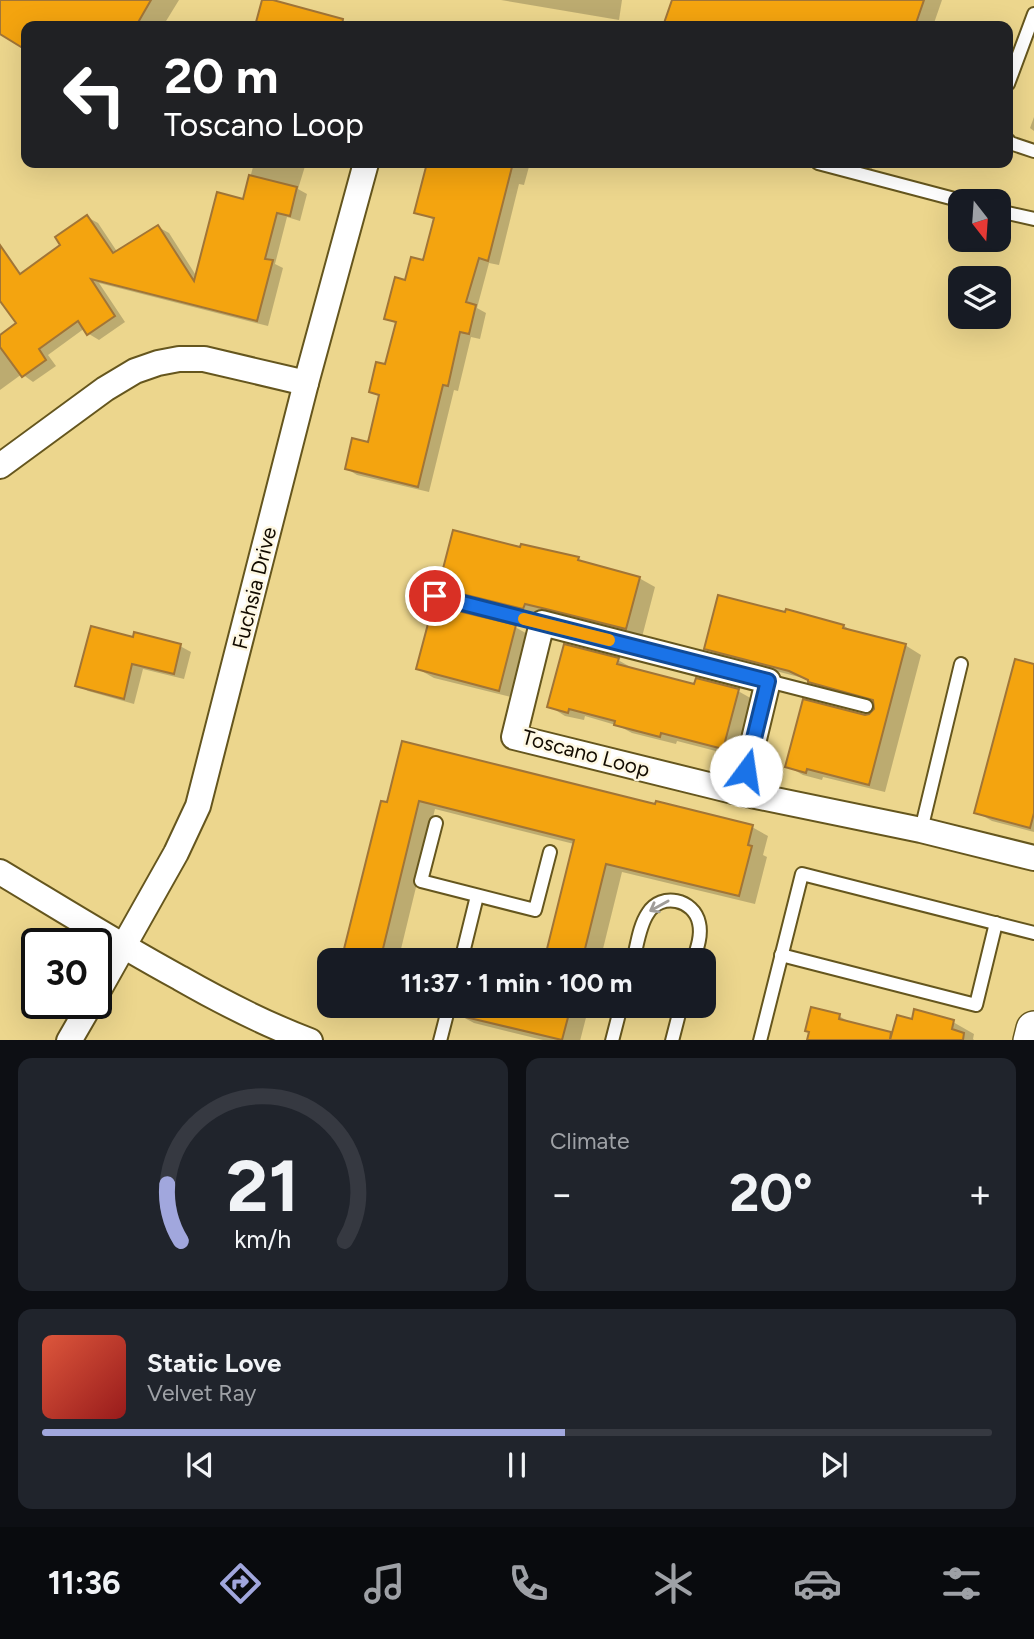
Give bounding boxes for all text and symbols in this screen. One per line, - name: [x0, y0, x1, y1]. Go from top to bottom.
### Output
- text: 20 m: [164, 46, 279, 105]
- icon: left: [49, 49, 140, 140]
- text: Toscano Loop: [164, 106, 364, 144]
- north arrow: [948, 189, 1012, 252]
- map controls: [948, 189, 1011, 329]
- button: layers: [948, 266, 1011, 329]
- street label: Fuchsia Drive: [227, 524, 281, 652]
- pin: [405, 566, 465, 626]
- icon: arrive: [416, 577, 454, 615]
- street label: Toscano Loop: [519, 724, 653, 782]
- position arrow: [709, 734, 783, 808]
- one-way arrow: [649, 899, 669, 913]
- speed limit sign: 30: [21, 928, 112, 1019]
- text: 11:37 · 1 min · 100 m: [401, 967, 632, 999]
- text: Climate: [550, 1127, 629, 1155]
- text: 21: [227, 1142, 299, 1229]
- text: 20°: [729, 1162, 813, 1224]
- text: −: [550, 1171, 574, 1217]
- text: +: [968, 1171, 992, 1217]
- text: km/h: [234, 1223, 292, 1253]
- text: Static Love: [147, 1347, 281, 1379]
- text: Velvet Ray: [147, 1379, 256, 1407]
- icon: previous: [181, 1446, 219, 1484]
- icon: pause: [498, 1446, 536, 1484]
- icon: next: [815, 1446, 853, 1484]
- icon: directions: [216, 1559, 265, 1608]
- icon: music: [360, 1559, 409, 1608]
- icon: phone: [504, 1559, 553, 1608]
- icon: climate: [649, 1559, 698, 1608]
- icon: car: [793, 1559, 842, 1608]
- icon: filters: [937, 1559, 986, 1608]
- text: 11:36: [48, 1564, 121, 1602]

